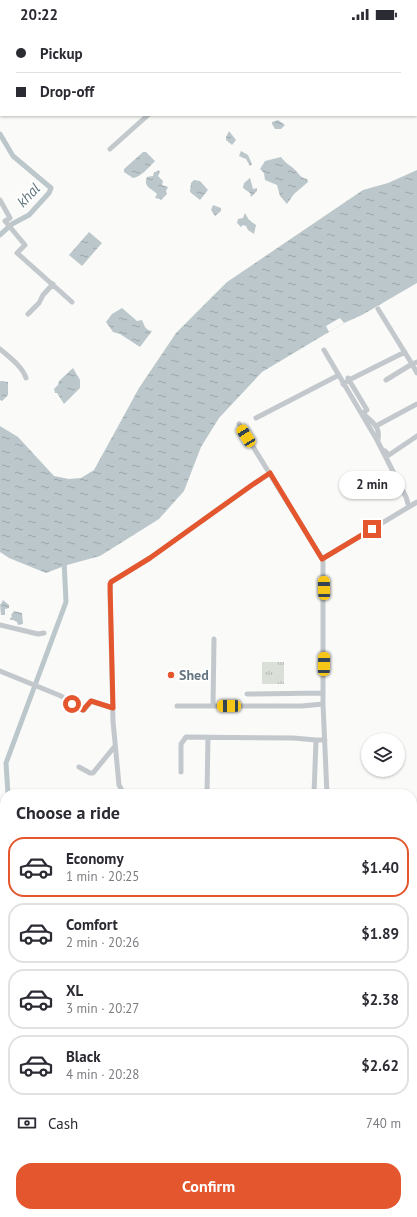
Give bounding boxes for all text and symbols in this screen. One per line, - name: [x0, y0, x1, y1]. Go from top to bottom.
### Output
- text: 20:22: [20, 5, 58, 24]
- text: Pickup: [40, 44, 83, 63]
- text: Drop-off: [40, 82, 94, 101]
- water label: khal: [12, 179, 44, 211]
- car: [235, 423, 257, 449]
- callout: 2 min: [339, 471, 405, 499]
- text: 2 min: [356, 476, 388, 493]
- route end: [363, 520, 381, 538]
- car: [318, 576, 330, 600]
- car: [318, 652, 330, 676]
- place label: Shed: [179, 666, 209, 684]
- marker: Shed: [166, 670, 176, 680]
- route start: [63, 695, 81, 713]
- car: [217, 700, 241, 712]
- map controls: [361, 733, 405, 777]
- button: layers: [361, 733, 405, 777]
- text: Choose a ride: [16, 801, 120, 824]
- icon: car: [18, 849, 54, 885]
- text: Economy: [66, 849, 124, 868]
- text: $1.40: [361, 858, 399, 877]
- text: 1 min · 20:25: [66, 868, 139, 885]
- icon: car: [18, 915, 54, 951]
- text: Comfort: [66, 915, 118, 934]
- text: $1.89: [361, 924, 399, 943]
- text: 2 min · 20:26: [66, 934, 139, 951]
- icon: car: [18, 981, 54, 1017]
- text: XL: [66, 981, 83, 1000]
- text: $2.38: [361, 990, 399, 1009]
- text: 3 min · 20:27: [66, 1000, 139, 1017]
- icon: car: [18, 1047, 54, 1083]
- text: Black: [66, 1047, 101, 1066]
- text: $2.62: [361, 1056, 399, 1075]
- text: 4 min · 20:28: [66, 1066, 139, 1083]
- icon: cash: [16, 1112, 38, 1134]
- text: Cash: [48, 1114, 78, 1133]
- text: 740 m: [366, 1115, 401, 1132]
- button: Confirm: [16, 1163, 401, 1209]

